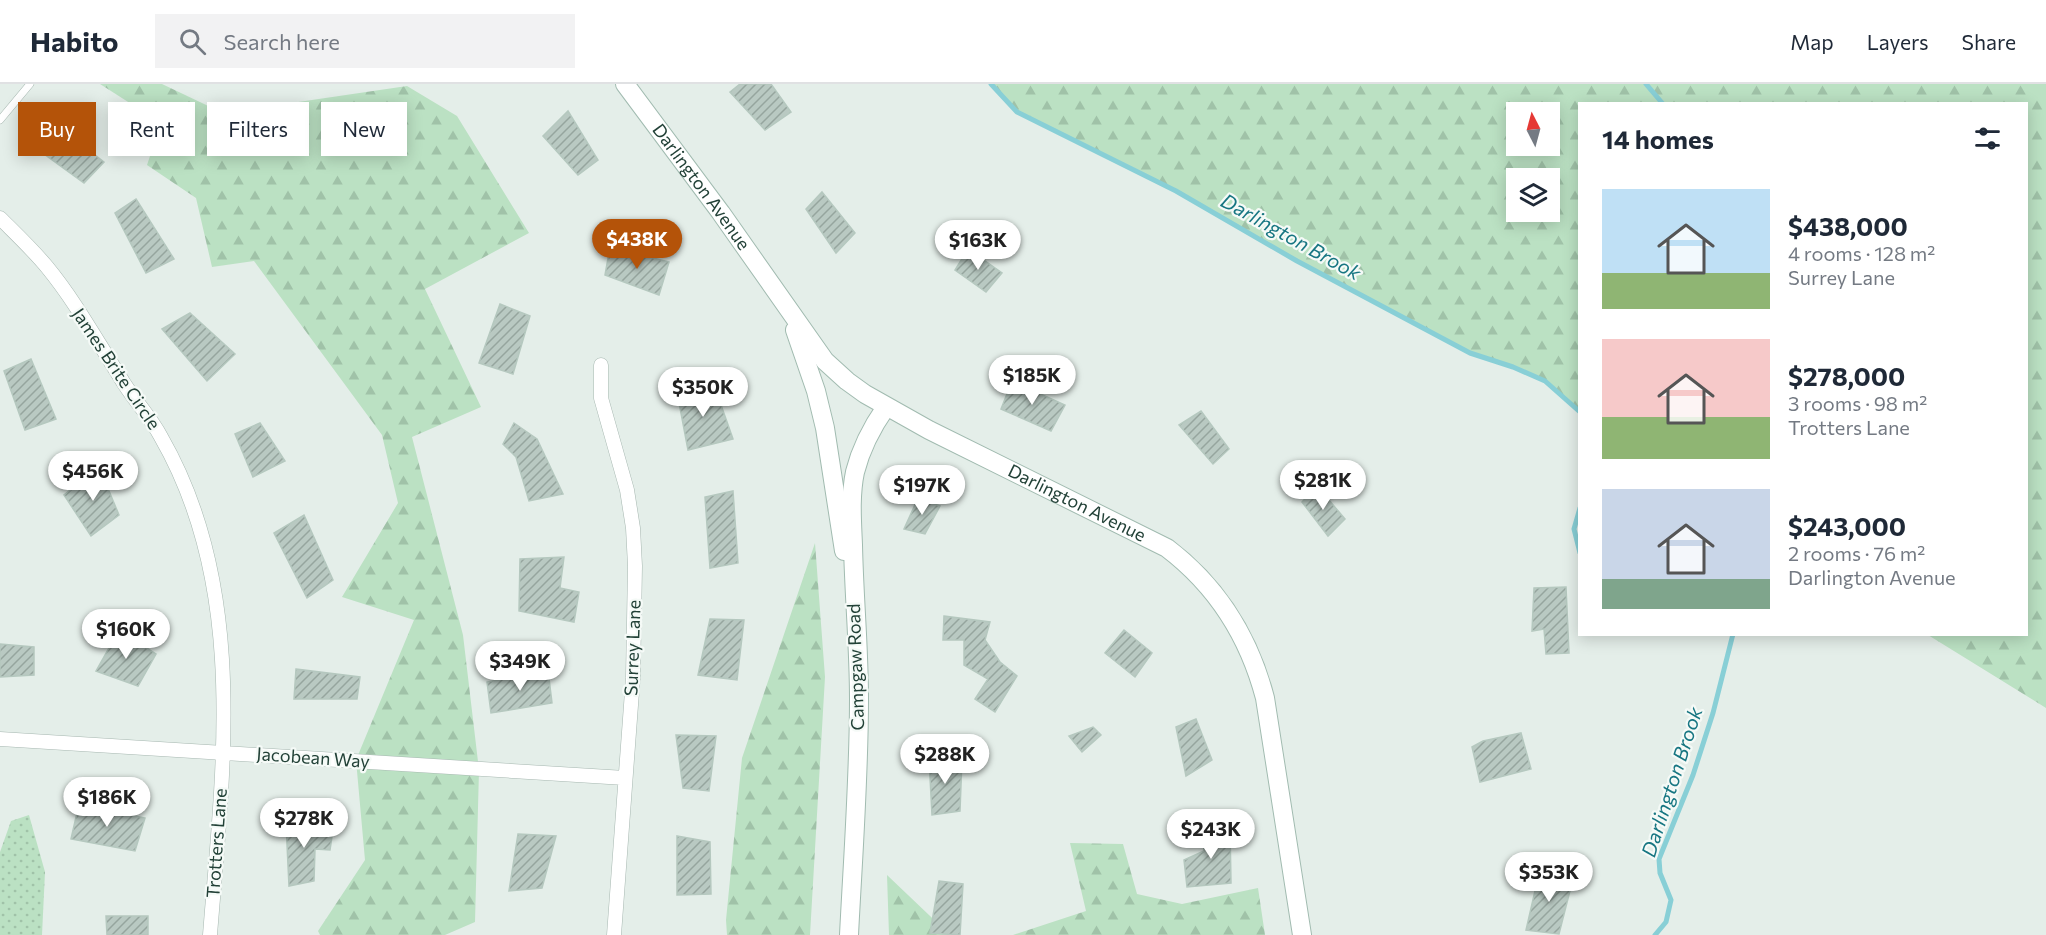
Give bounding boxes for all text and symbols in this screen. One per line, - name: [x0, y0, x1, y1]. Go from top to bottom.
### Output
- search box: [155, 14, 575, 68]
- text: Habito: [30, 24, 119, 58]
- icon: search: [176, 25, 209, 58]
- text: Search here: [224, 28, 340, 55]
- text: Map: [1790, 29, 1834, 54]
- text: Layers: [1867, 29, 1929, 54]
- text: Share: [1962, 29, 2016, 54]
- chip: Buy: [18, 102, 96, 156]
- chip: Rent: [108, 102, 195, 156]
- chip: Filters: [207, 102, 309, 156]
- chip: New: [321, 102, 407, 156]
- north arrow: [1506, 102, 1560, 156]
- map controls: [1506, 102, 1560, 222]
- street label: Darlington Avenue: [648, 119, 755, 254]
- icon: filters: [1971, 122, 2004, 155]
- text: 14 homes: [1602, 123, 1714, 154]
- button: layers: [1506, 168, 1560, 222]
- water label: Darlington Brook: [1217, 188, 1367, 285]
- text: $438,000: [1788, 210, 1908, 241]
- icon: home: [1650, 213, 1722, 285]
- pin: $438K: [595, 219, 679, 270]
- pin: $163K: [936, 220, 1020, 271]
- text: $438K: [606, 226, 668, 250]
- text: $163K: [949, 227, 1007, 251]
- text: 4 rooms · 128 m²: [1788, 241, 1935, 265]
- text: Surrey Lane: [1788, 265, 1895, 289]
- street label: James Brite Circle: [68, 303, 166, 433]
- pin: $185K: [990, 355, 1074, 406]
- text: $278,000: [1788, 360, 1905, 391]
- text: $185K: [1003, 362, 1061, 386]
- icon: home: [1650, 363, 1722, 435]
- pin: $350K: [661, 367, 745, 418]
- text: $350K: [672, 374, 734, 398]
- text: 3 rooms · 98 m²: [1788, 391, 1927, 415]
- text: Trotters Lane: [1788, 415, 1910, 439]
- pin: $456K: [51, 451, 135, 502]
- text: $456K: [62, 458, 124, 482]
- street label: Darlington Avenue: [1005, 459, 1150, 546]
- pin: $281K: [1281, 460, 1365, 511]
- pin: $197K: [880, 465, 964, 516]
- text: $281K: [1294, 467, 1352, 491]
- text: $197K: [893, 472, 951, 496]
- text: $243,000: [1788, 510, 1906, 541]
- icon: home: [1650, 513, 1722, 585]
- text: 2 rooms · 76 m²: [1788, 541, 1925, 565]
- text: Darlington Avenue: [1788, 565, 1956, 589]
- street label: Surrey Lane: [619, 599, 645, 696]
- street label: Campgaw Road: [842, 603, 868, 731]
- pin: $160K: [84, 609, 168, 660]
- text: $160K: [96, 616, 156, 640]
- pin: $349K: [478, 641, 562, 692]
- text: $349K: [489, 648, 551, 672]
- water label: Darlington Brook: [1635, 703, 1707, 860]
- pin: $288K: [903, 734, 987, 785]
- text: $288K: [914, 741, 976, 765]
- street label: Jacobean Way: [256, 742, 370, 772]
- pin: $186K: [65, 777, 149, 828]
- text: $186K: [77, 784, 137, 808]
- street label: Trotters Lane: [201, 787, 231, 898]
- pin: $278K: [262, 798, 346, 849]
- text: $278K: [274, 805, 334, 829]
- pin: $243K: [1169, 809, 1253, 860]
- text: $243K: [1181, 816, 1241, 840]
- pin: $353K: [1507, 852, 1591, 903]
- text: $353K: [1519, 859, 1579, 883]

